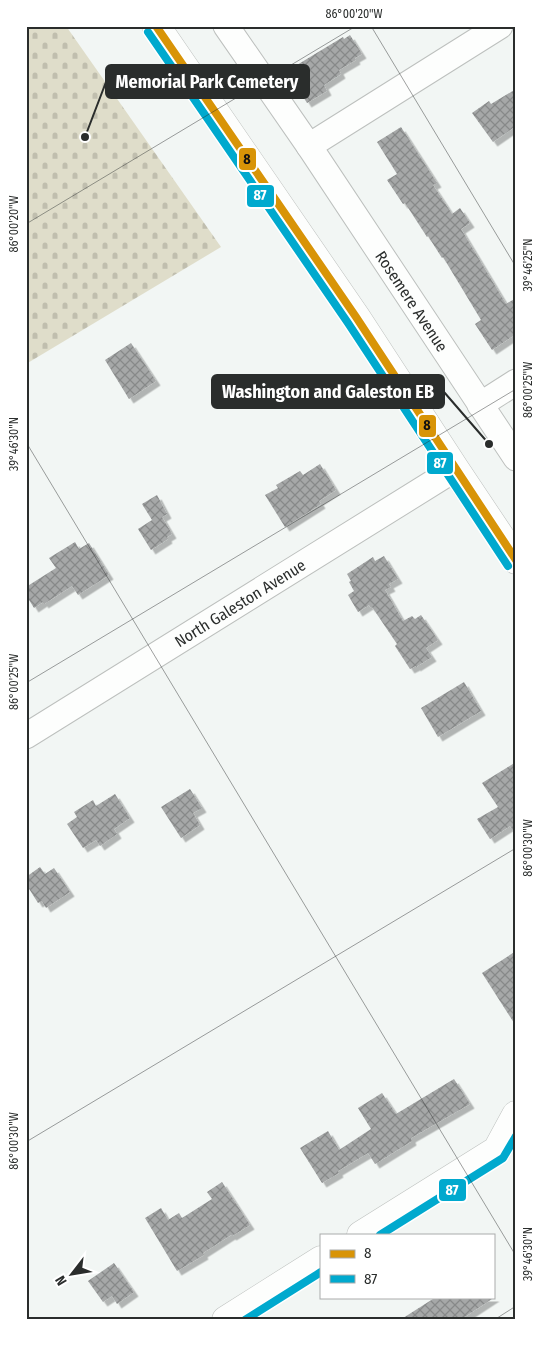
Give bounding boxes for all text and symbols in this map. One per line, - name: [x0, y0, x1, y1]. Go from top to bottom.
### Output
- text: 86°00'20"W: [325, 7, 383, 21]
- callout: Memorial Park Cemetery: [106, 65, 309, 98]
- text: Memorial Park Cemetery: [116, 71, 299, 93]
- line badge: 8: [238, 147, 257, 171]
- text: 8: [243, 151, 251, 168]
- line badge: 87: [246, 184, 275, 208]
- text: 87: [253, 187, 267, 204]
- text: 86°00'20"W: [7, 195, 21, 253]
- text: 39°46'25"N: [521, 239, 535, 291]
- street label: Rosemere Avenue: [372, 247, 452, 355]
- text: 86°00'25"W: [521, 362, 535, 418]
- callout: Washington and Galeston EB: [212, 375, 444, 408]
- text: Washington and Galeston EB: [222, 381, 434, 403]
- line badge: 8: [418, 414, 437, 438]
- text: 39°46'30"N: [7, 417, 21, 471]
- text: 8: [423, 417, 431, 434]
- line badge: 87: [426, 451, 454, 475]
- text: 87: [433, 455, 447, 472]
- street label: North Galeston Avenue: [171, 555, 309, 651]
- text: 86°00'25"W: [7, 654, 21, 710]
- text: 86°00'30"W: [521, 819, 535, 877]
- text: 86°00'30"W: [7, 1112, 21, 1170]
- line badge: 87: [438, 1178, 467, 1202]
- text: 87: [445, 1182, 459, 1199]
- text: 39°46'30"N: [521, 1227, 535, 1281]
- legend: [320, 1234, 494, 1298]
- text: 8: [364, 1244, 372, 1262]
- north arrow: [48, 1248, 98, 1298]
- text: 87: [364, 1270, 377, 1288]
- text: N: [52, 1272, 71, 1288]

